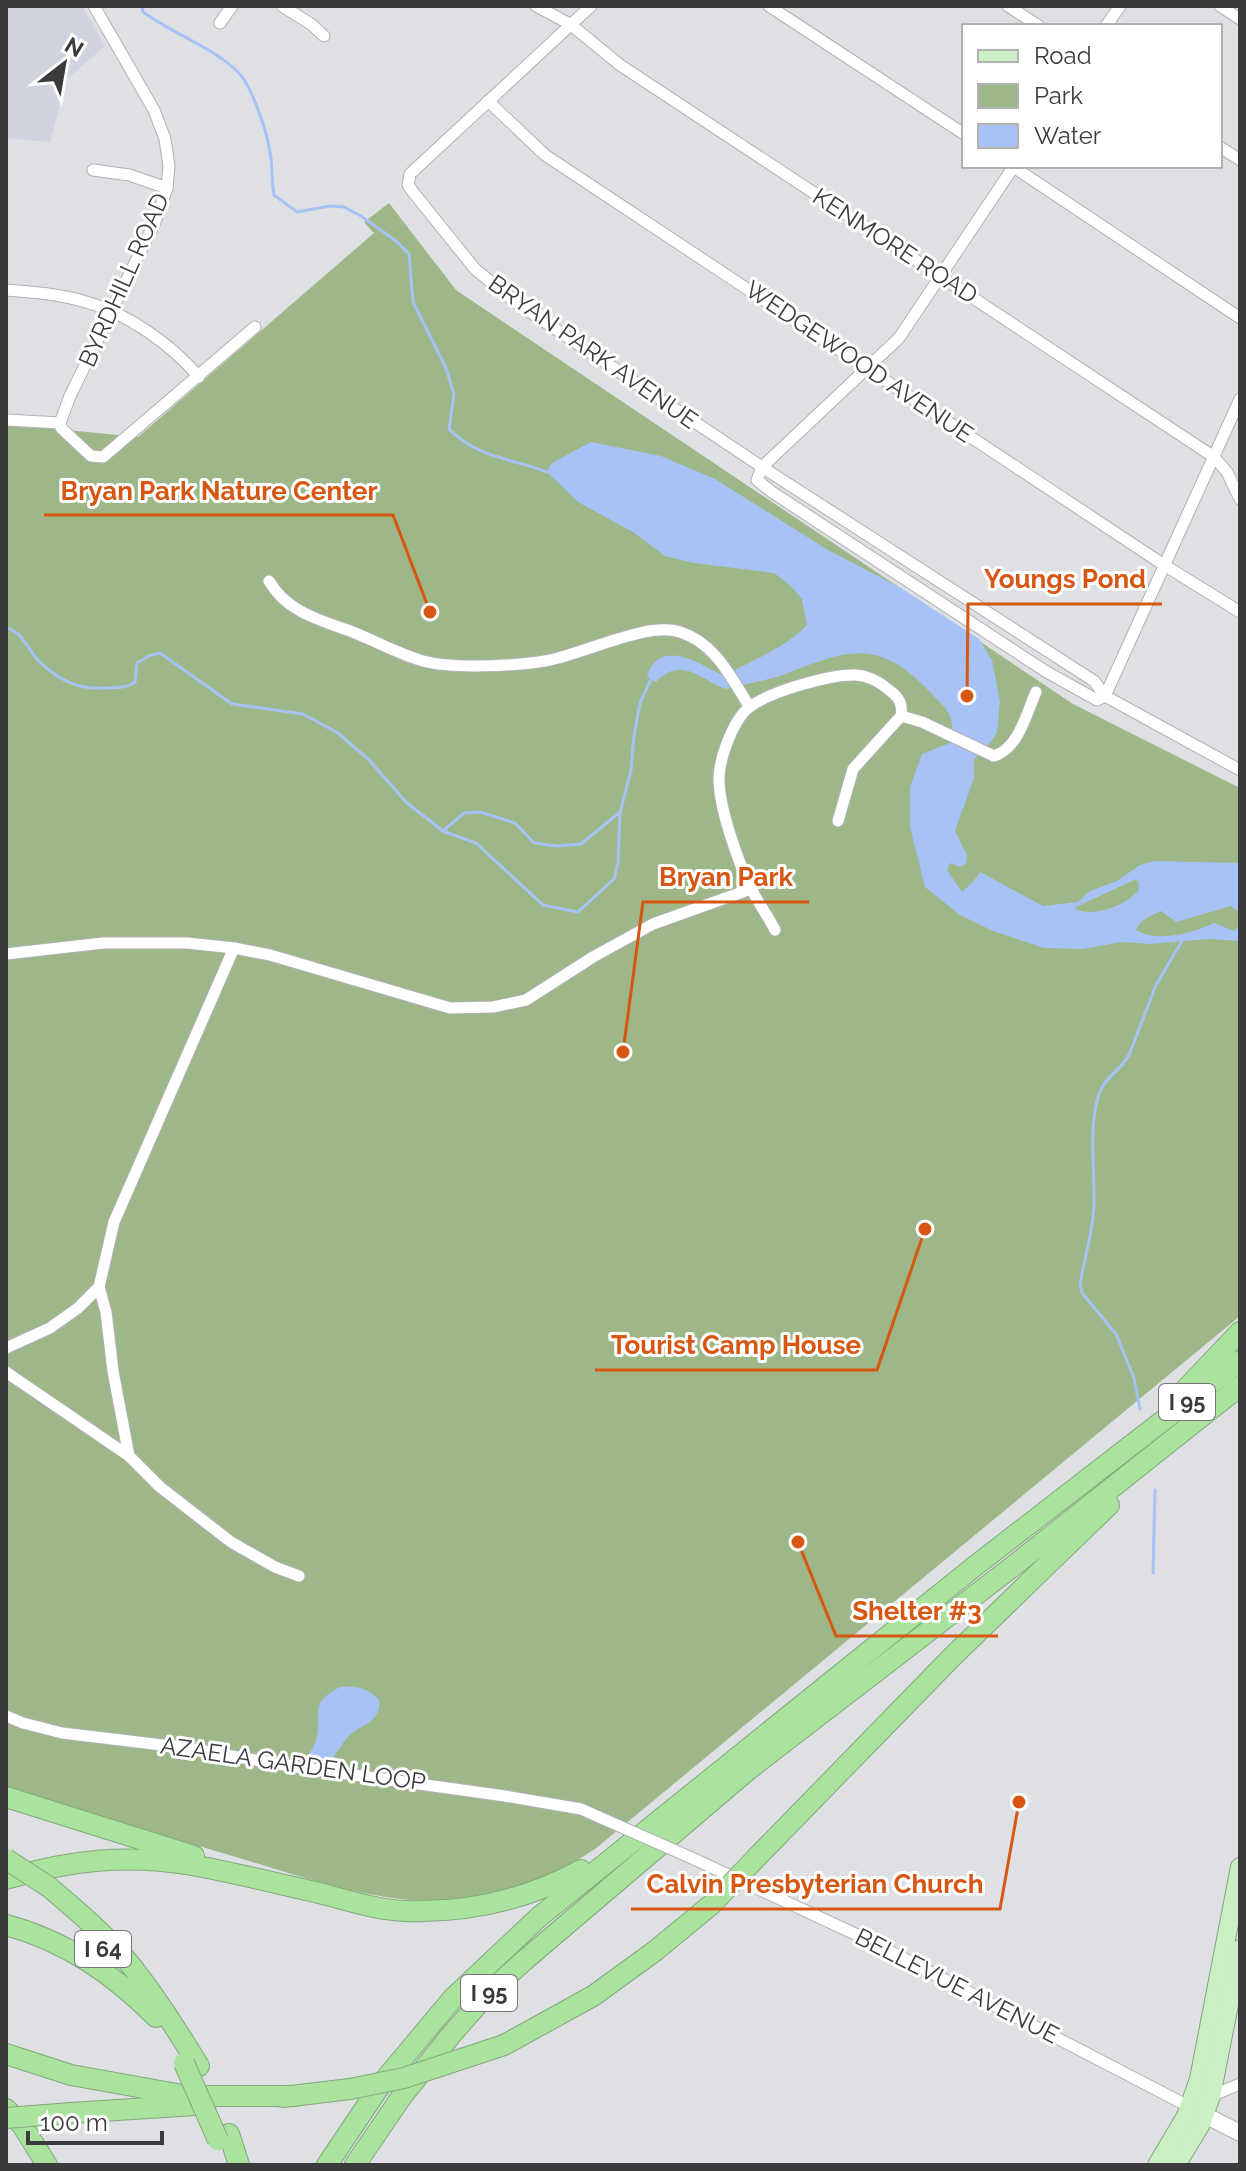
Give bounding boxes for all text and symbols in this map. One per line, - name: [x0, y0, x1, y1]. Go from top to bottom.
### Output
- north arrow: [24, 24, 104, 104]
- legend: [962, 24, 1222, 168]
- text: N: [60, 31, 88, 62]
- text: Road: [1034, 41, 1092, 70]
- text: Park: [1034, 81, 1083, 110]
- text: Water: [1034, 121, 1102, 150]
- street label: KENMORE ROAD: [807, 182, 983, 310]
- street label: BYRDHILL ROAD: [72, 188, 175, 371]
- street label: BRYAN PARK AVENUE: [483, 268, 703, 435]
- street label: WEDGEWOOD AVENUE: [740, 274, 979, 449]
- callout: Bryan Park Nature Center: [44, 465, 393, 515]
- text: Bryan Park Nature Center: [61, 476, 377, 506]
- callout: Youngs Pond: [968, 554, 1162, 604]
- text: Youngs Pond: [984, 564, 1146, 594]
- callout: Bryan Park: [643, 852, 809, 902]
- text: Bryan Park: [659, 862, 794, 892]
- callout: Tourist Camp House: [595, 1320, 877, 1370]
- text: Tourist Camp House: [611, 1330, 861, 1360]
- road number: I 95: [1159, 1384, 1215, 1420]
- callout: Shelter #3: [836, 1586, 998, 1636]
- text: Shelter #3: [852, 1596, 982, 1626]
- street label: AZAELA GARDEN LOOP: [159, 1731, 428, 1796]
- callout: Calvin Presbyterian Church: [631, 1859, 1000, 1909]
- text: Calvin Presbyterian Church: [647, 1869, 983, 1899]
- street label: BELLEVUE AVENUE: [851, 1922, 1064, 2049]
- road number: I 64: [75, 1931, 131, 1967]
- road number: I 95: [461, 1975, 517, 2011]
- scale bar: [28, 2095, 162, 2145]
- text: 100 m: [40, 2108, 108, 2137]

